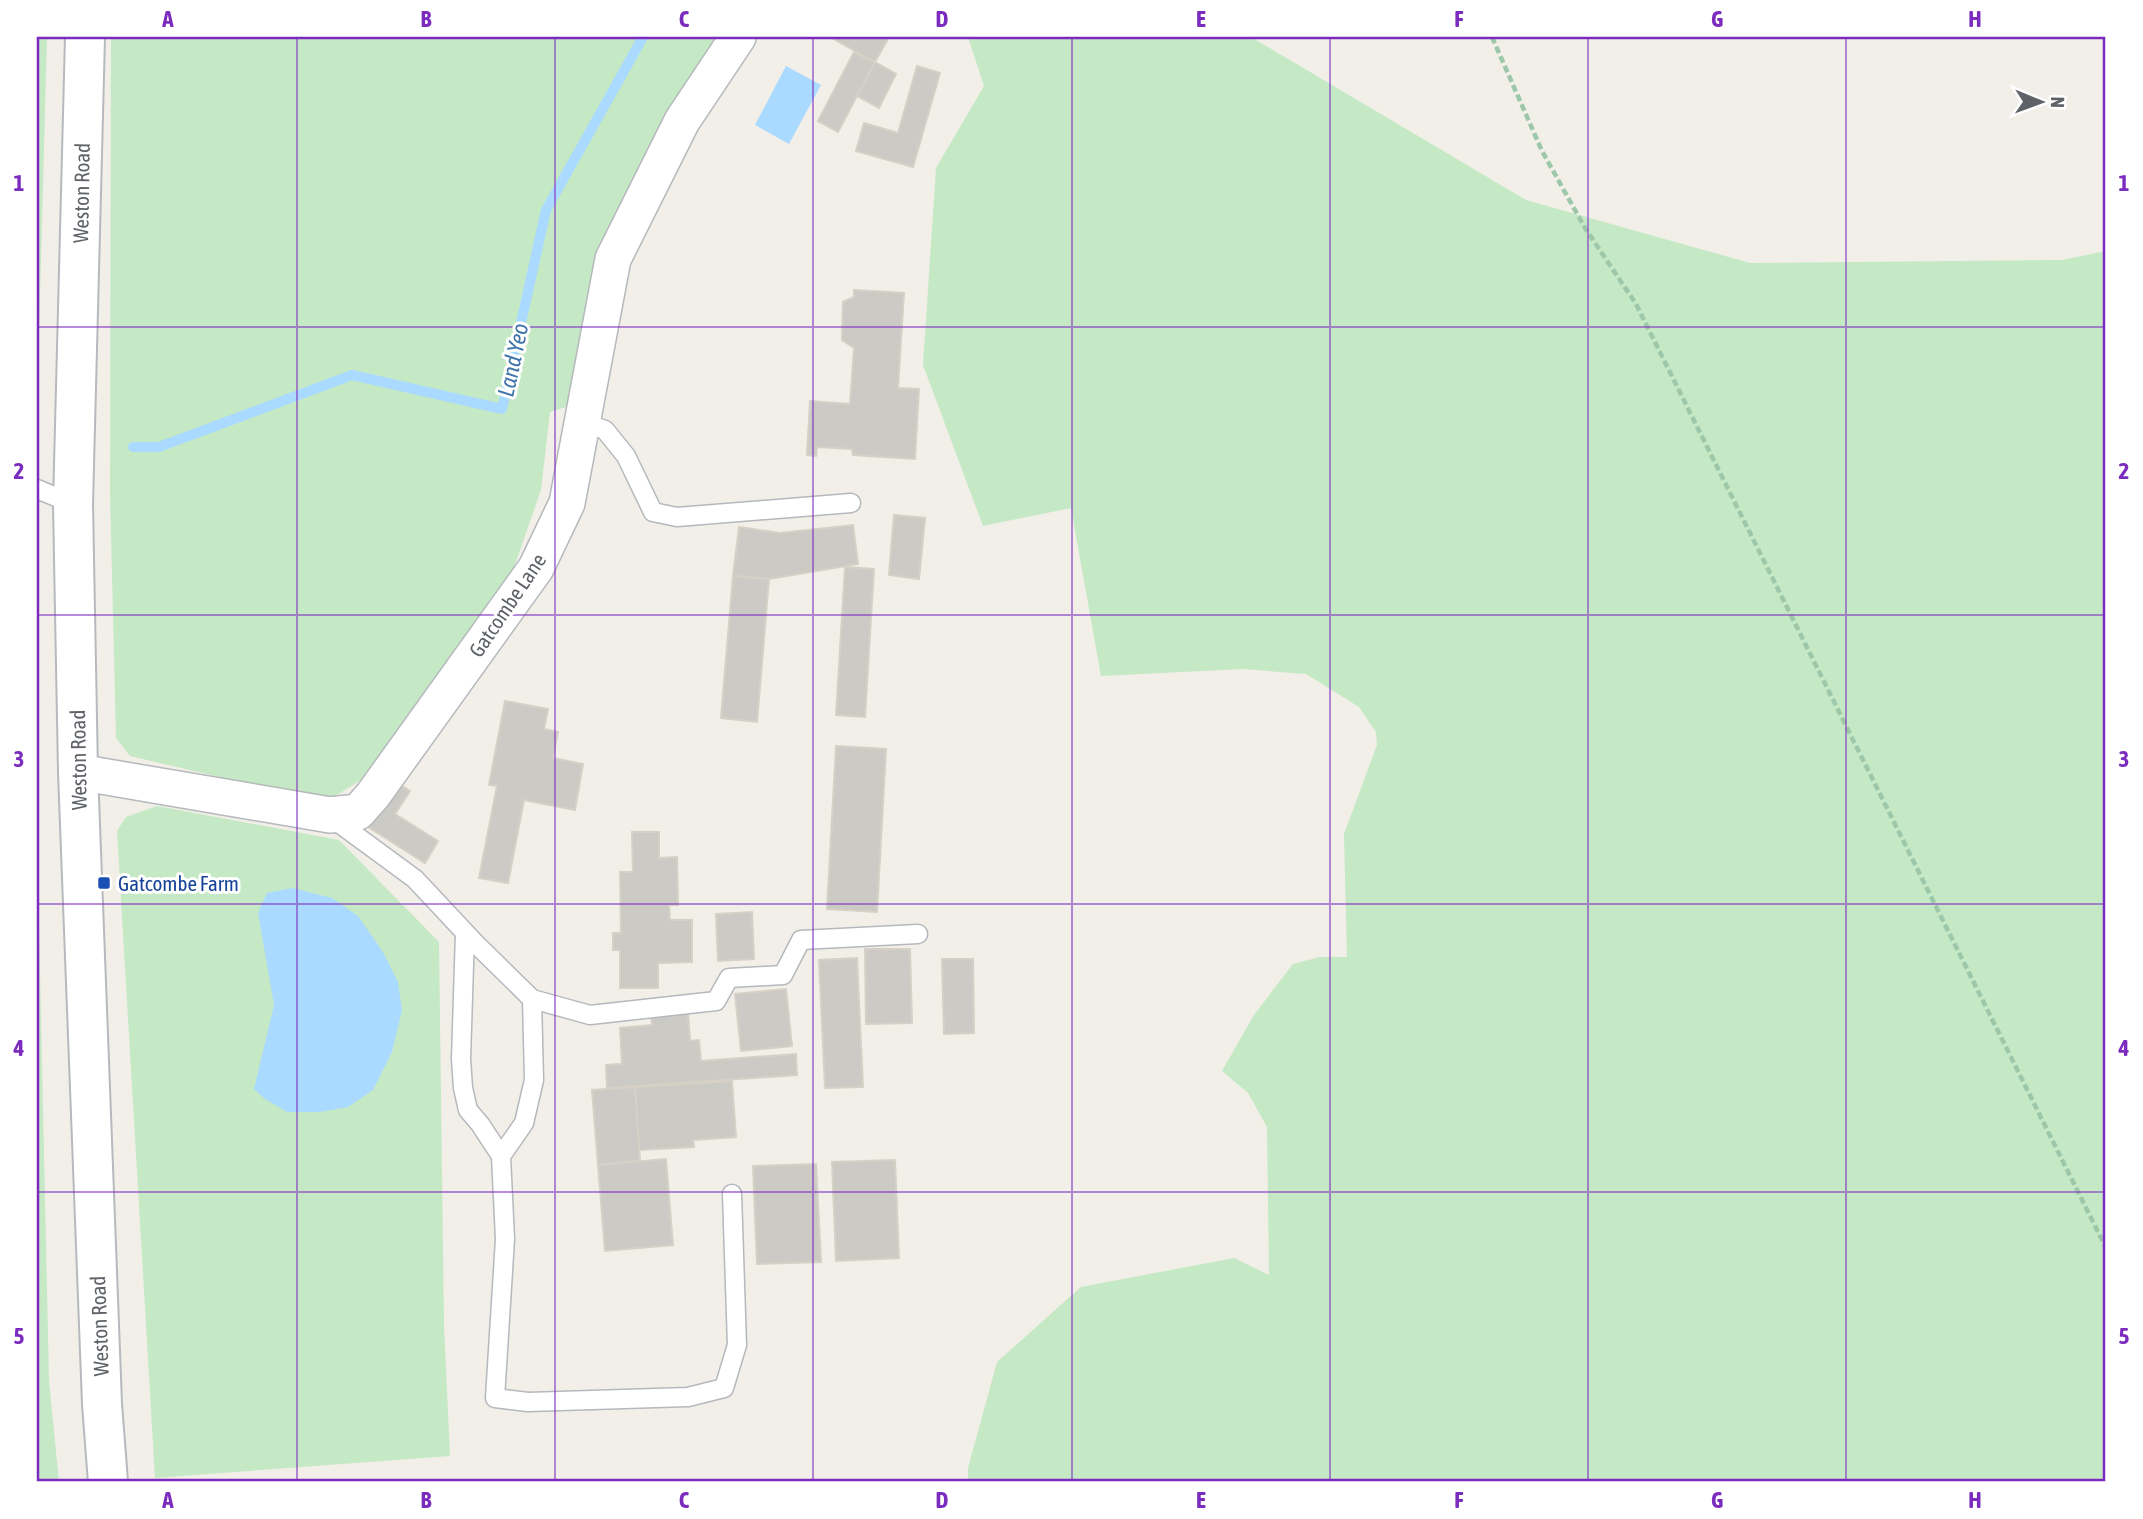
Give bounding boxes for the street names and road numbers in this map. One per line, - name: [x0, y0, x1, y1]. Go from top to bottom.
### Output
- street label: Weston Road: [68, 143, 94, 243]
- street label: Gatcombe Lane: [464, 549, 550, 661]
- street label: Weston Road: [65, 710, 91, 810]
- street label: Weston Road: [85, 1275, 113, 1377]

